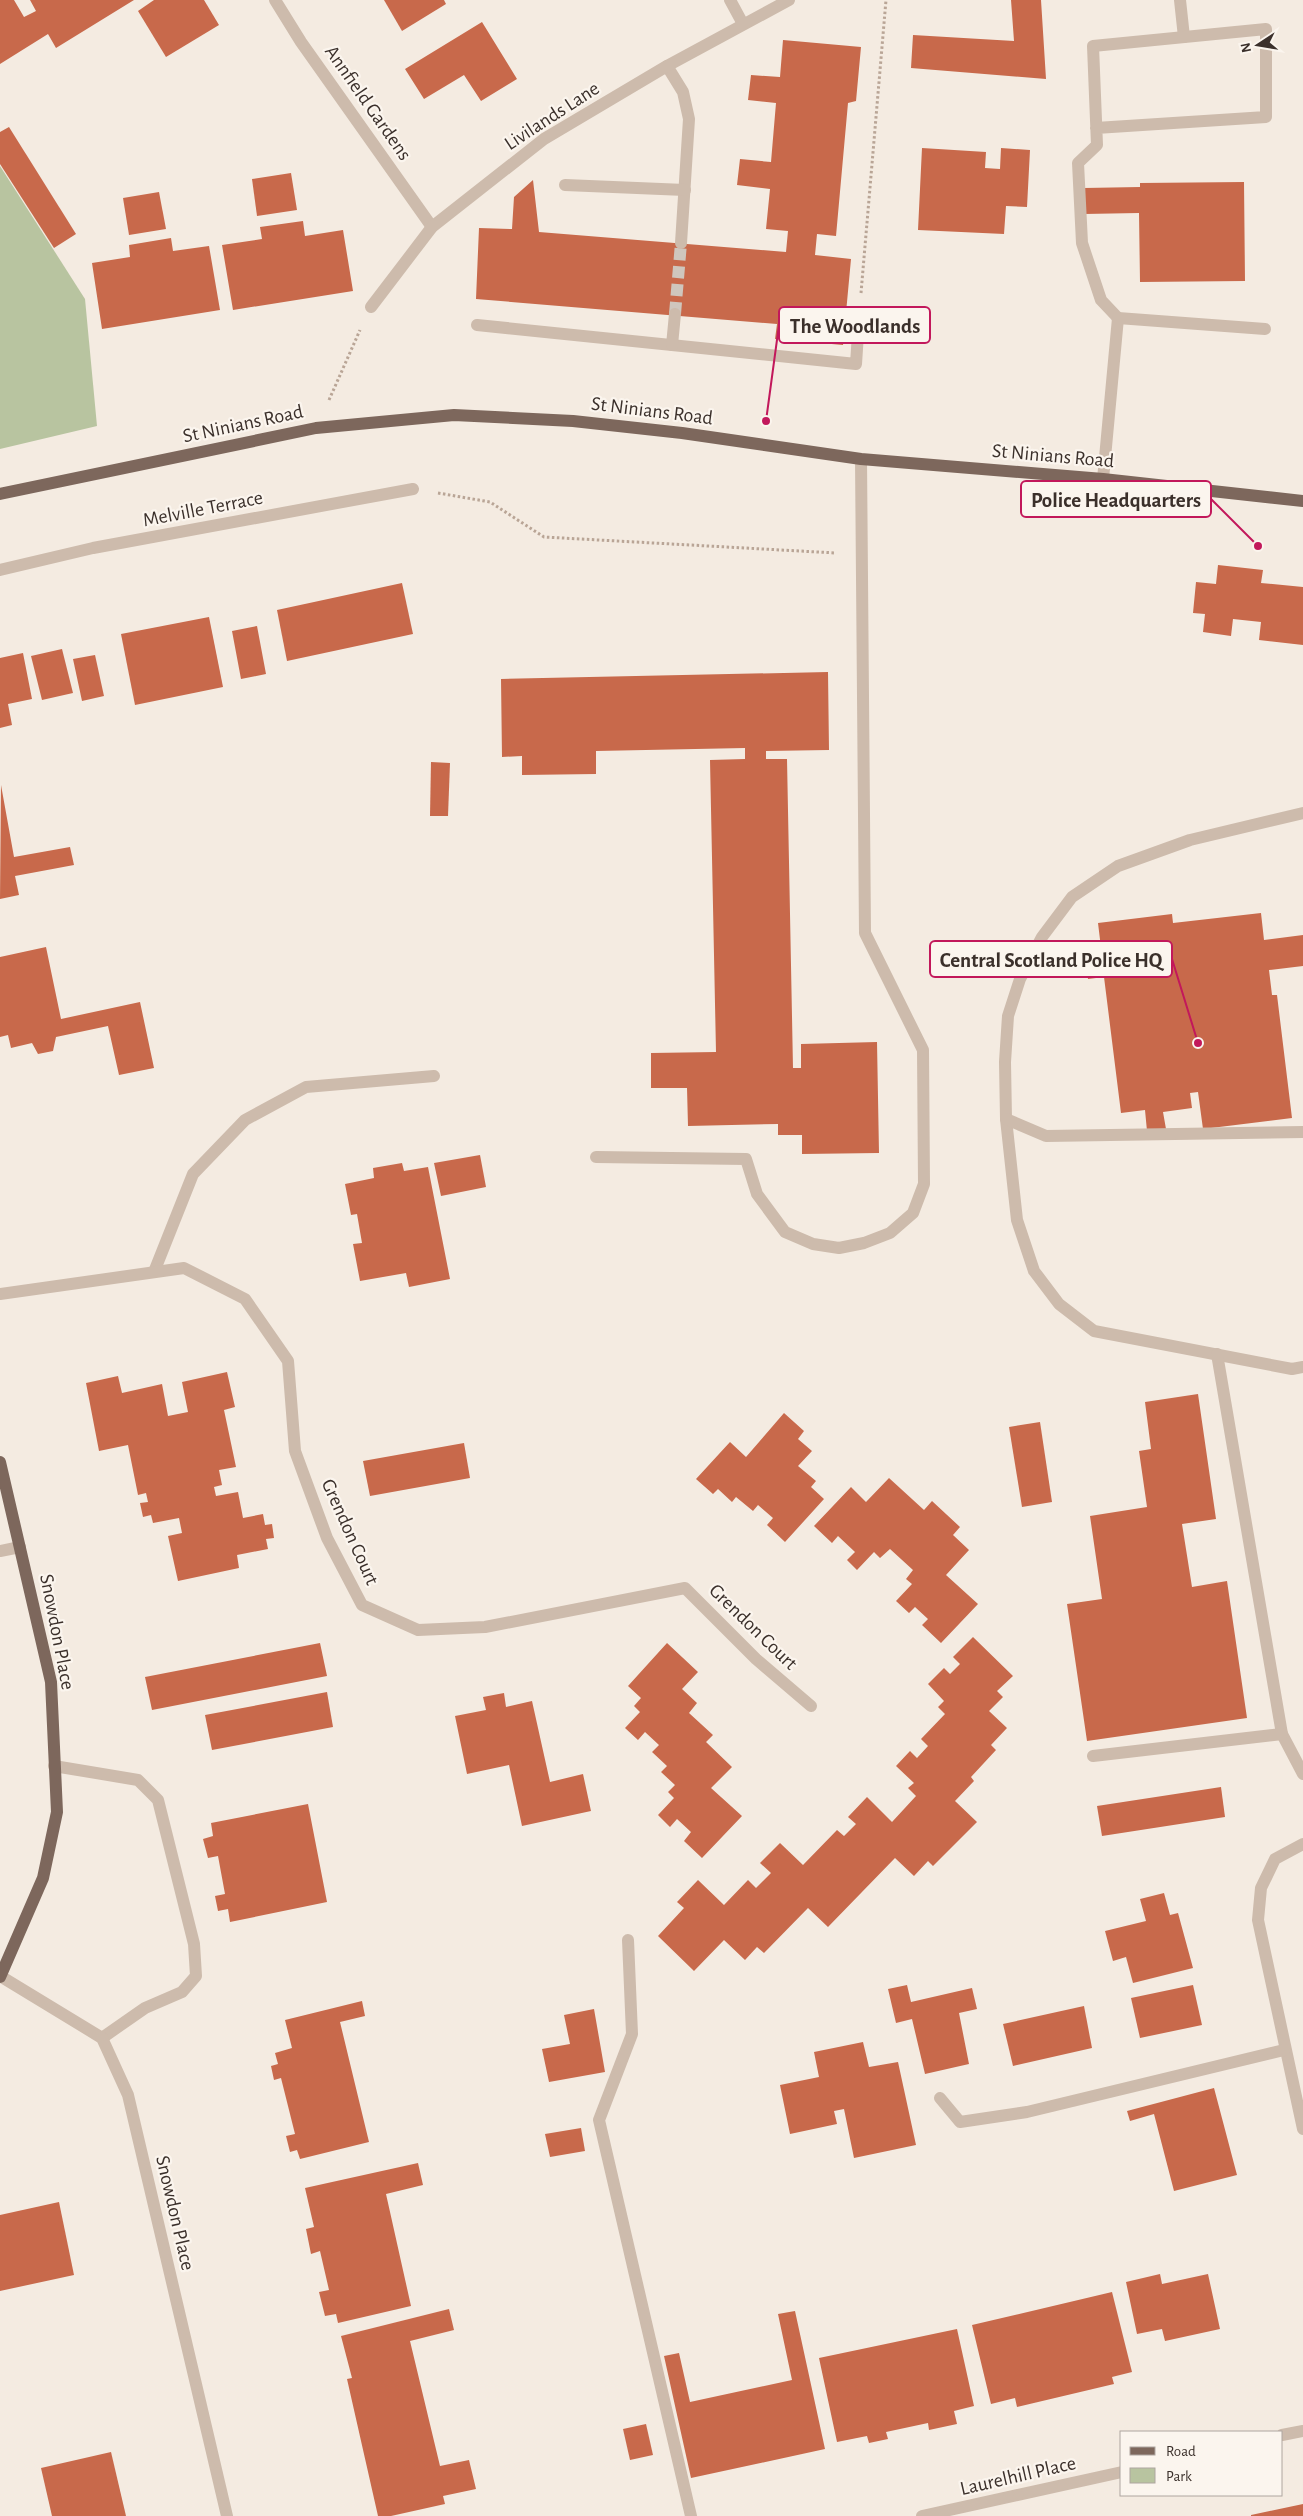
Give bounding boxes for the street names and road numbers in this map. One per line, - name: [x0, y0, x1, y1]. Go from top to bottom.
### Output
- street label: Annfield Gardens: [321, 42, 415, 164]
- street label: Livilands Lane: [501, 78, 603, 154]
- street label: St Ninians Road: [590, 394, 714, 428]
- street label: St Ninians Road: [181, 401, 305, 447]
- street label: St Ninians Road: [991, 441, 1115, 471]
- street label: Melville Terrace: [141, 488, 265, 530]
- street label: Grendon Court: [318, 1476, 383, 1589]
- street label: Snowdon Place: [36, 1572, 78, 1692]
- street label: Grendon Court: [705, 1580, 801, 1674]
- street label: Snowdon Place: [152, 2154, 198, 2272]
- street label: Laurelhill Place: [958, 2453, 1078, 2499]

